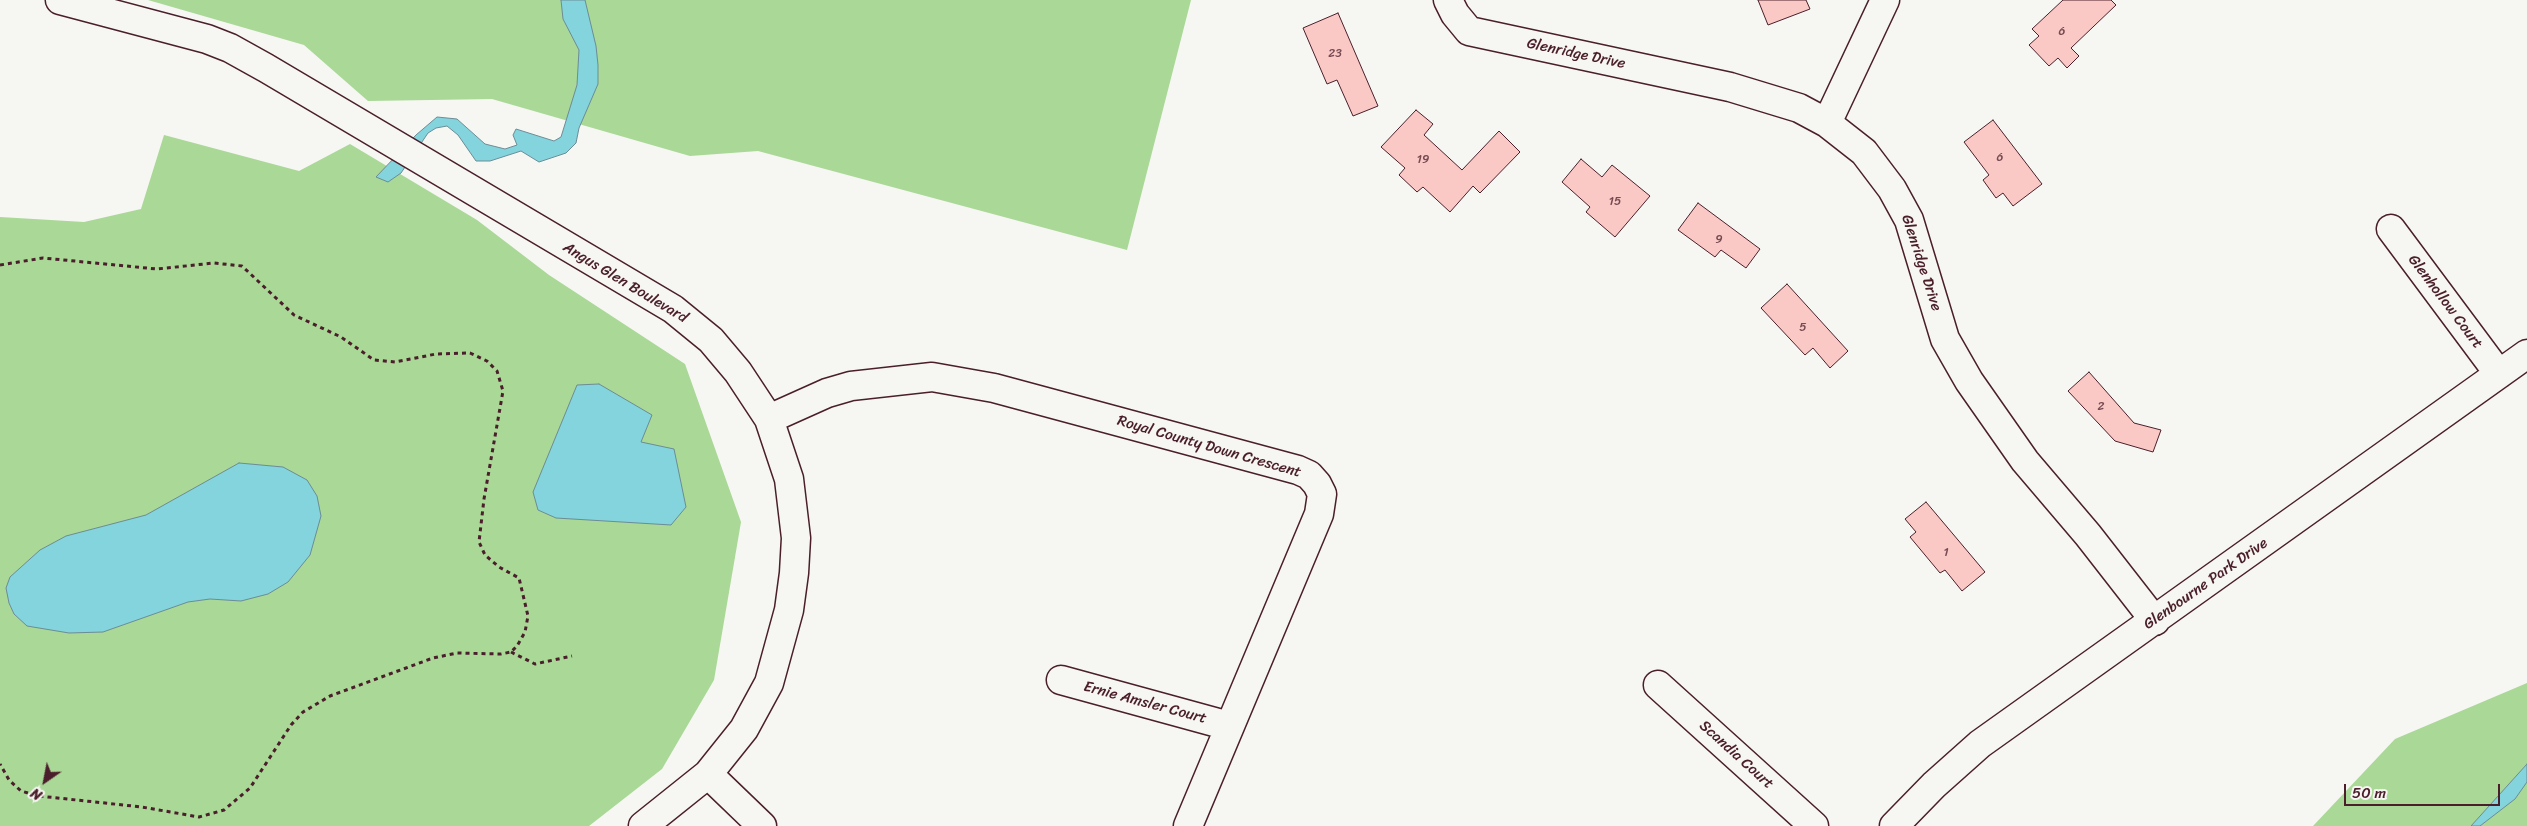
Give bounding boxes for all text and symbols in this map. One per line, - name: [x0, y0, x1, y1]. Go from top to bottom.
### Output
- house number: 6: [2059, 25, 2065, 39]
- street label: Glenridge Drive: [1525, 35, 1627, 73]
- house number: 23: [1328, 47, 1342, 61]
- house number: 6: [1997, 151, 2003, 165]
- house number: 19: [1417, 153, 1429, 167]
- house number: 15: [1609, 195, 1621, 209]
- street label: Glenridge Drive: [1897, 213, 1945, 313]
- house number: 9: [1715, 233, 1723, 247]
- street label: Angus Glen Boulevard: [559, 239, 691, 327]
- street label: Glenhollow Court: [2404, 252, 2486, 352]
- house number: 5: [1799, 321, 1807, 335]
- house number: 2: [2098, 400, 2104, 414]
- street label: Royal County Down Crescent: [1115, 412, 1303, 482]
- street label: Glenbourne Park Drive: [2140, 534, 2272, 634]
- house number: 1: [1943, 546, 1949, 560]
- street label: Ernie Amsler Court: [1082, 678, 1208, 728]
- street label: Scandia Court: [1695, 717, 1777, 793]
- north arrow: [20, 756, 70, 806]
- scale bar: [2347, 774, 2503, 806]
- text: 50 m: [2352, 780, 2386, 806]
- text: N: [26, 781, 47, 807]

